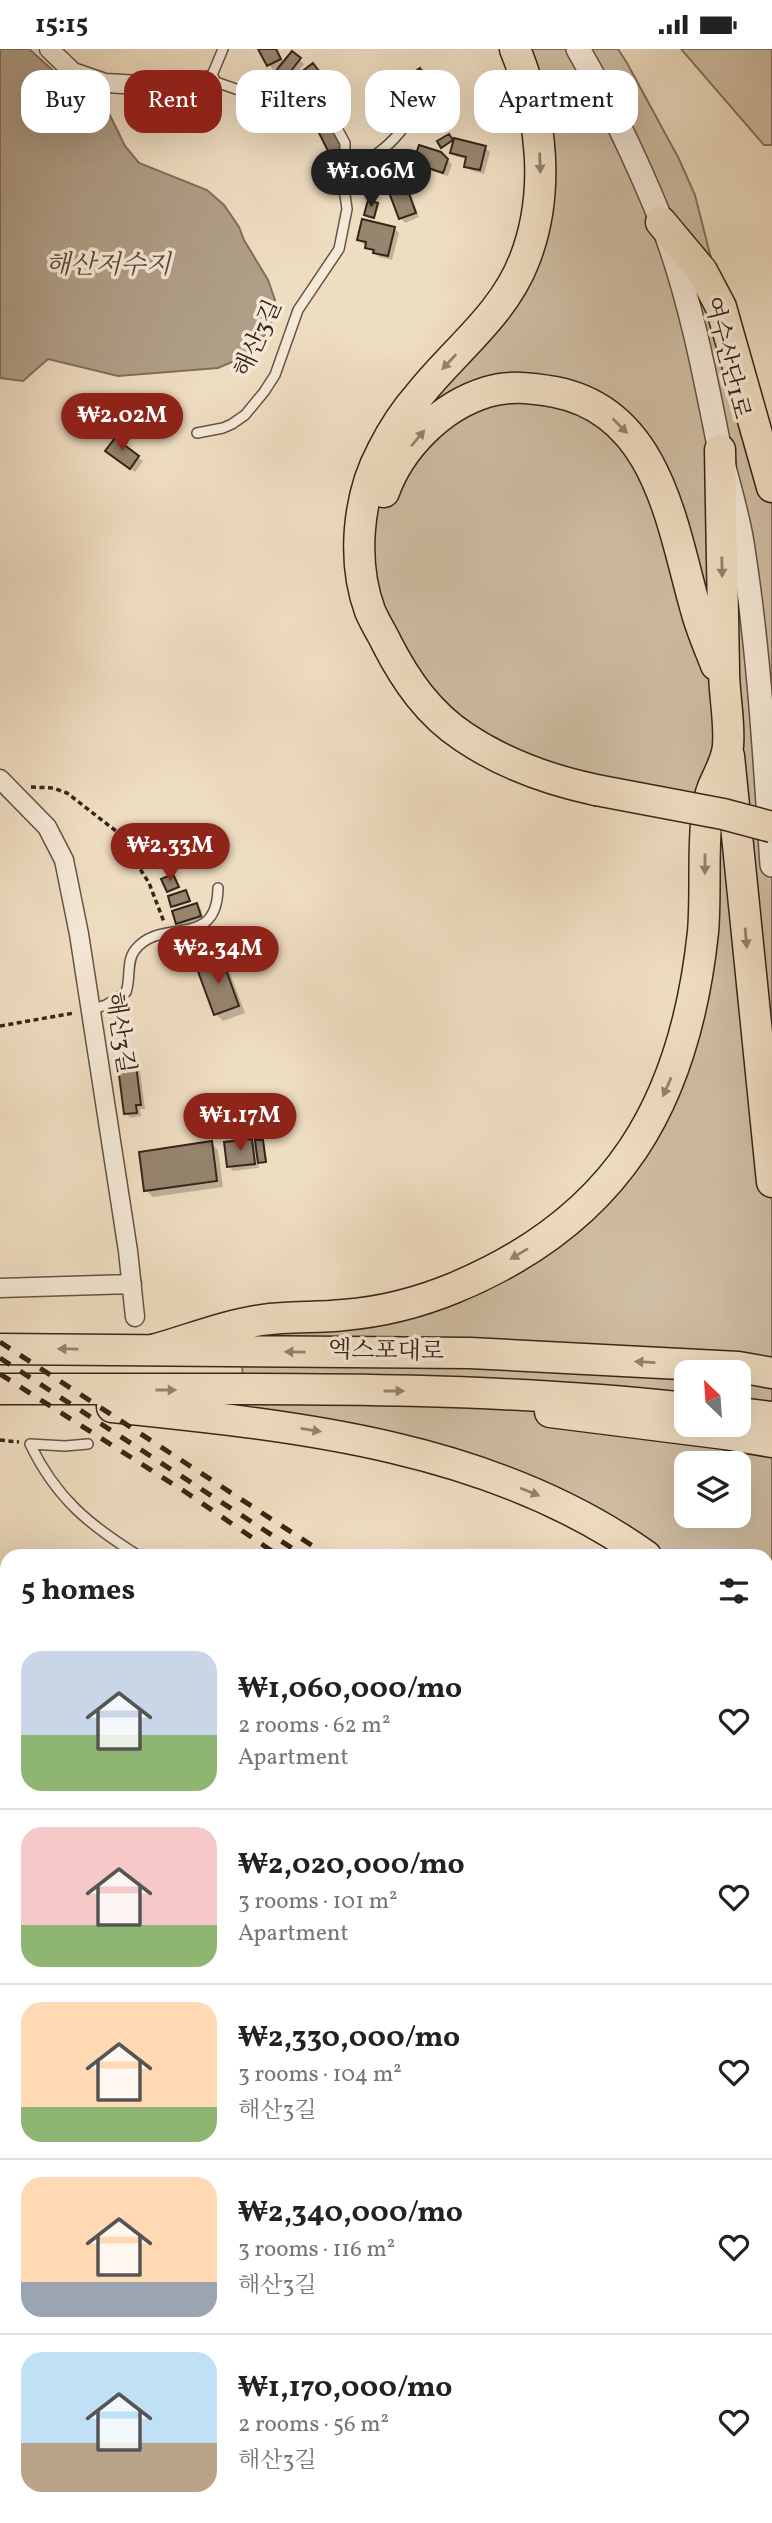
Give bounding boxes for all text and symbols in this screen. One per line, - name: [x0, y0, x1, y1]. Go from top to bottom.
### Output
- text: 15:15: [35, 7, 88, 43]
- chip: Buy: [21, 70, 110, 133]
- chip: Rent: [124, 70, 222, 133]
- chip: Filters: [236, 70, 351, 133]
- chip: New: [365, 70, 460, 133]
- chip: Apartment: [474, 70, 638, 133]
- pin: ₩1.06M: [314, 149, 428, 209]
- one-way arrow: [534, 152, 545, 174]
- text: ₩1.06M: [327, 156, 415, 188]
- water label: 해산저수지: [45, 248, 173, 284]
- street label: 여수산단1로: [694, 293, 758, 423]
- street label: 해산3길: [227, 295, 291, 383]
- one-way arrow: [441, 353, 457, 370]
- pin: ₩2.02M: [65, 393, 179, 453]
- text: ₩2.02M: [77, 400, 167, 432]
- one-way arrow: [611, 418, 628, 435]
- one-way arrow: [410, 429, 426, 447]
- one-way arrow: [716, 556, 728, 578]
- pin: ₩2.33M: [113, 823, 227, 883]
- text: ₩2.33M: [127, 830, 213, 862]
- one-way arrow: [699, 853, 711, 875]
- pin: ₩2.34M: [161, 927, 275, 986]
- one-way arrow: [741, 927, 752, 949]
- text: ₩2.34M: [174, 933, 262, 965]
- street label: 해산3길: [96, 990, 142, 1076]
- one-way arrow: [661, 1077, 673, 1097]
- pin: ₩1.17M: [183, 1093, 297, 1153]
- text: ₩1.17M: [199, 1100, 281, 1132]
- one-way arrow: [510, 1248, 529, 1260]
- street label: 엑스포대로: [328, 1334, 444, 1370]
- one-way arrow: [56, 1343, 78, 1355]
- one-way arrow: [284, 1346, 306, 1357]
- one-way arrow: [634, 1357, 656, 1368]
- north arrow: [674, 1360, 751, 1437]
- map controls: [674, 1360, 751, 1528]
- one-way arrow: [155, 1384, 177, 1396]
- one-way arrow: [383, 1385, 405, 1397]
- one-way arrow: [300, 1425, 322, 1436]
- button: layers: [674, 1451, 751, 1528]
- one-way arrow: [519, 1487, 540, 1498]
- text: 5 homes: [21, 1570, 135, 1612]
- icon: filters: [715, 1572, 753, 1610]
- text: ₩1,060,000/mo: [238, 1668, 462, 1710]
- icon: home: [77, 1679, 161, 1763]
- icon: heart: [715, 1702, 753, 1740]
- text: 2 rooms · 62 m²: [238, 1710, 390, 1742]
- text: Apartment: [238, 1742, 349, 1774]
- text: ₩2,020,000/mo: [238, 1844, 465, 1886]
- icon: home: [77, 1855, 161, 1939]
- icon: heart: [715, 1878, 753, 1916]
- text: 3 rooms · 101 m²: [238, 1886, 398, 1918]
- text: Apartment: [238, 1918, 349, 1950]
- text: ₩2,330,000/mo: [238, 2017, 460, 2059]
- icon: home: [77, 2030, 161, 2114]
- icon: heart: [715, 2053, 753, 2091]
- text: 3 rooms · 104 m²: [238, 2059, 402, 2091]
- text: 해산3길: [238, 2095, 316, 2127]
- text: ₩2,340,000/mo: [238, 2192, 463, 2234]
- icon: home: [77, 2205, 161, 2289]
- icon: heart: [715, 2228, 753, 2266]
- text: 3 rooms · 116 m²: [238, 2234, 395, 2266]
- text: 해산3길: [238, 2270, 316, 2302]
- text: ₩1,170,000/mo: [238, 2367, 452, 2409]
- icon: home: [77, 2380, 161, 2464]
- icon: heart: [715, 2403, 753, 2441]
- text: 2 rooms · 56 m²: [238, 2409, 389, 2441]
- text: 해산3길: [238, 2445, 316, 2477]

